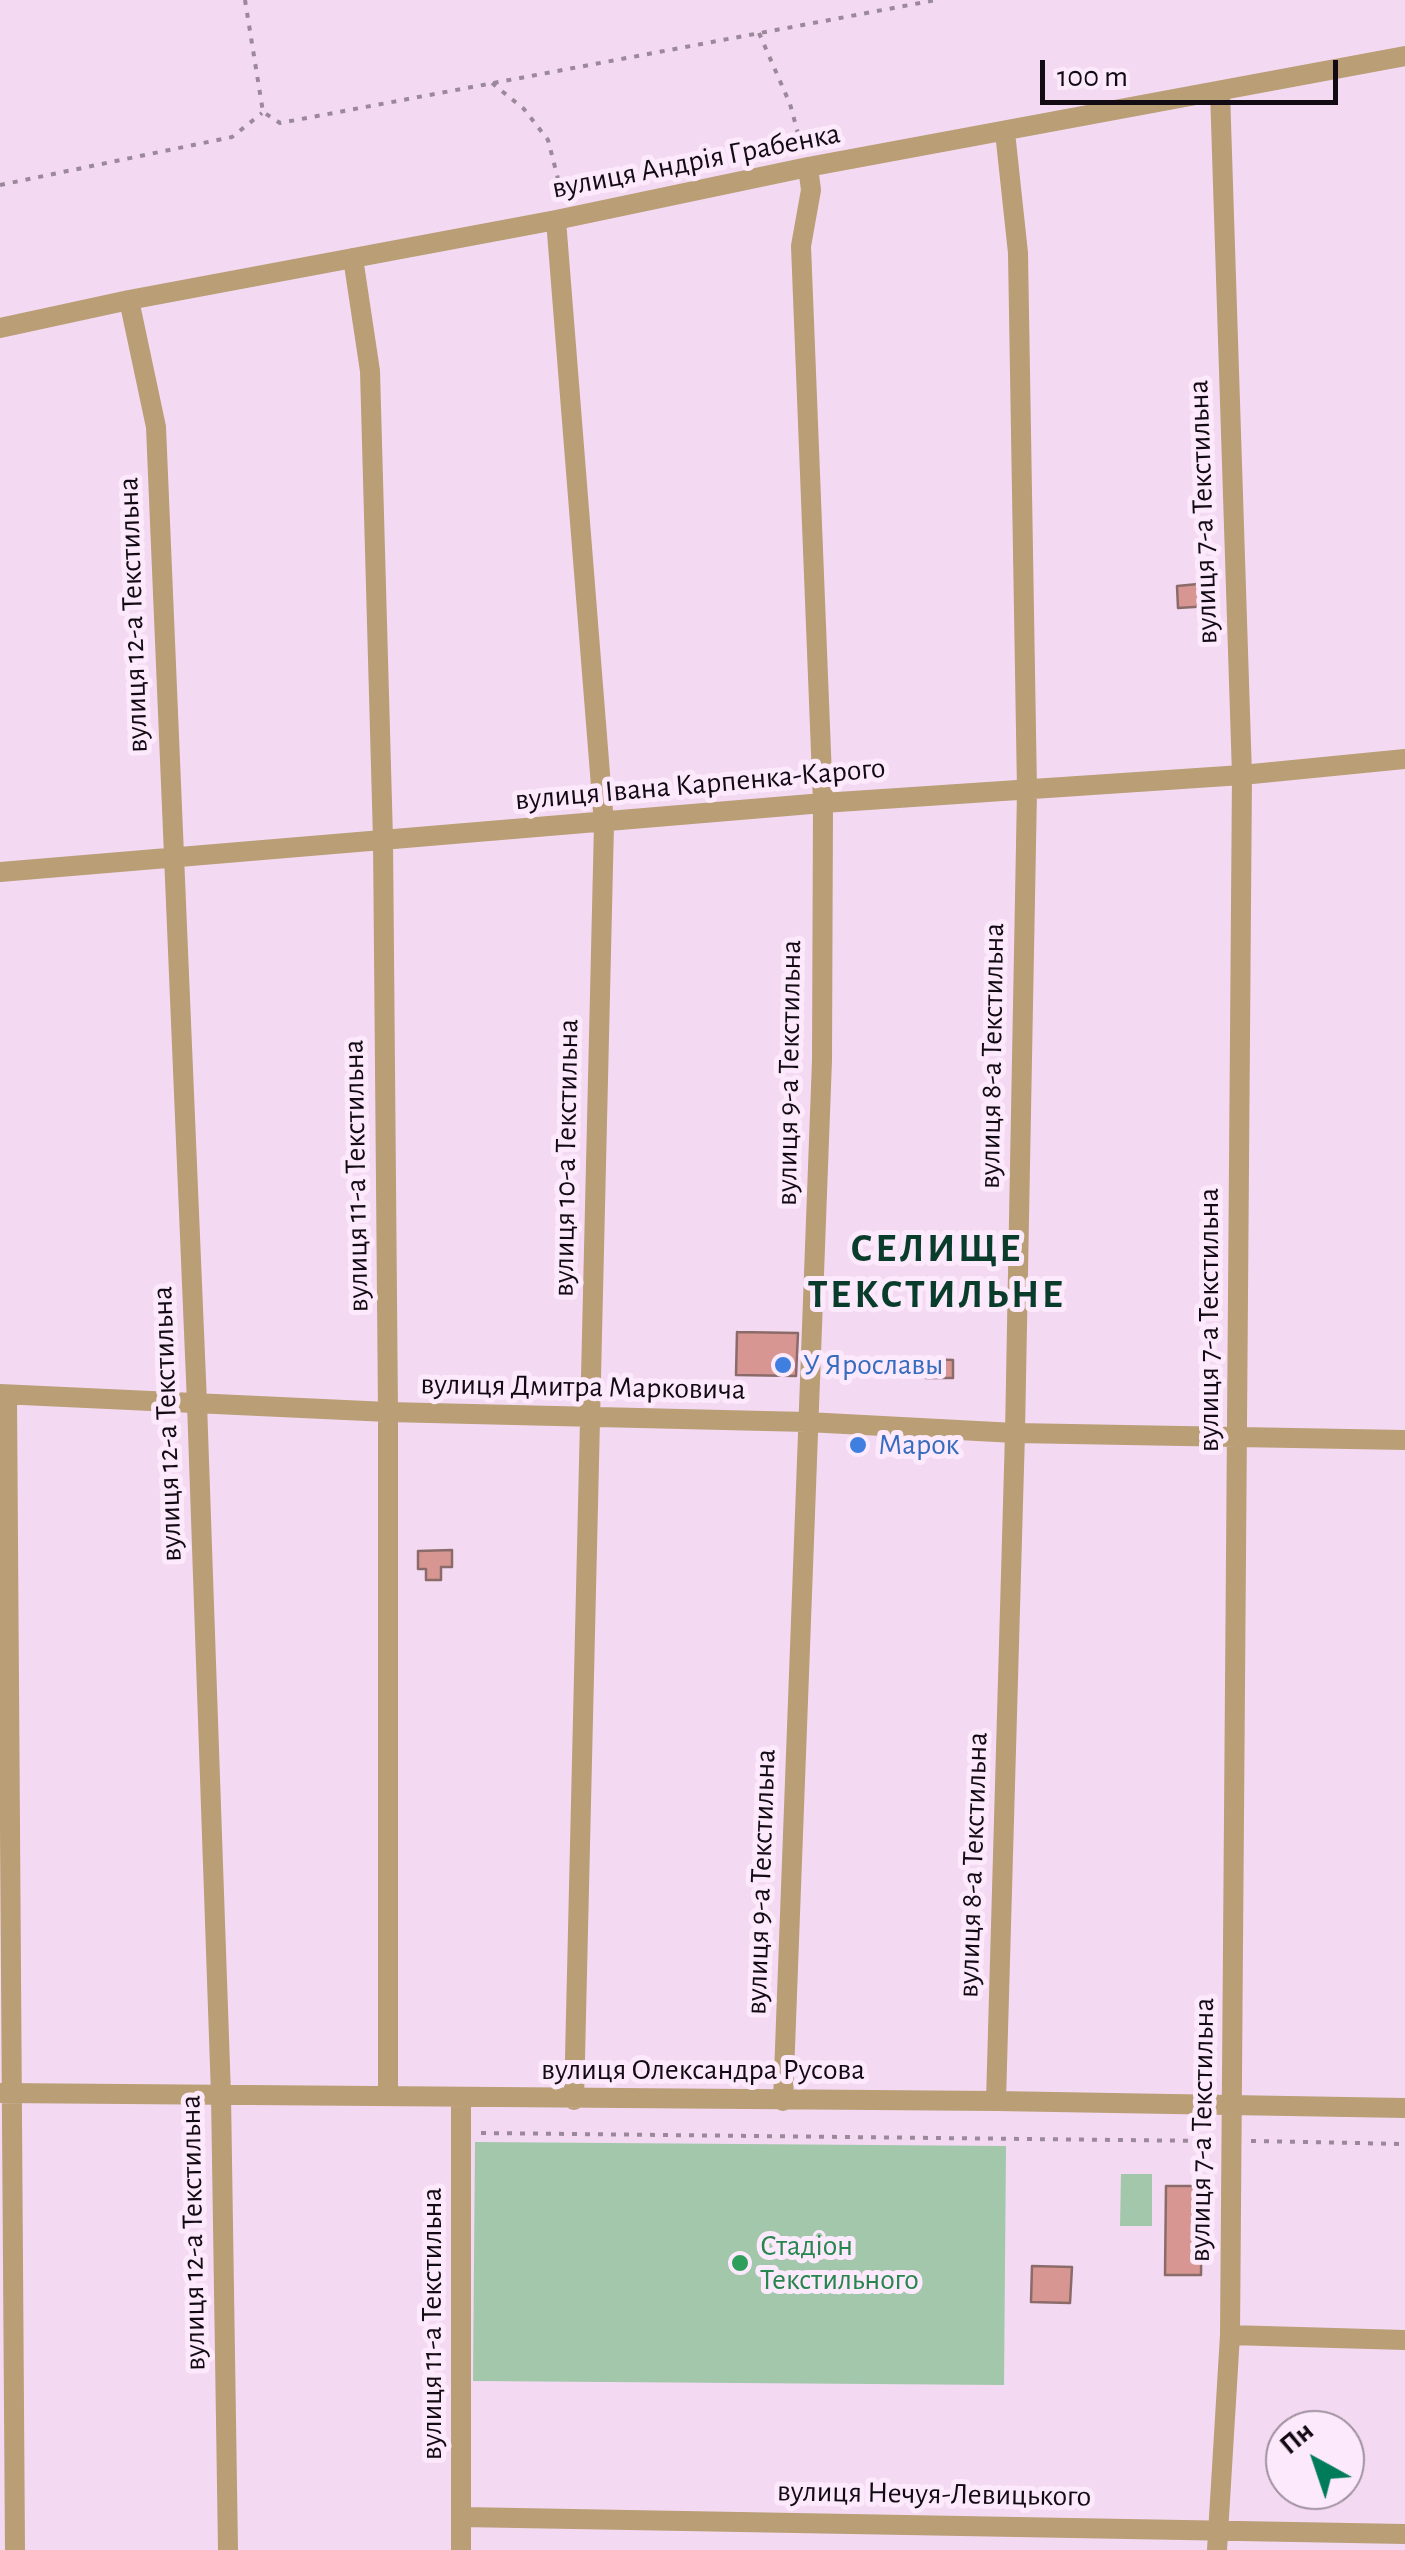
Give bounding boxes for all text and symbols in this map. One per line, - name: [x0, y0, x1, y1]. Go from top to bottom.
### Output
- scale bar: [1045, 40, 1342, 102]
- text: 100 m: [1057, 62, 1128, 92]
- street label: вулиця Андрія Грабенка: [549, 115, 843, 207]
- street label: вулиця 7-а Текстильна: [1180, 379, 1226, 645]
- street label: вулиця 12-а Текстильна: [110, 476, 156, 754]
- street label: вулиця Івана Карпенка-Карого: [513, 750, 887, 818]
- street label: вулиця 8-а Текстильна: [972, 923, 1012, 1189]
- street label: вулиця 9-а Текстильна: [769, 940, 809, 1206]
- street label: вулиця 10-а Текстильна: [546, 1019, 586, 1297]
- street label: вулиця 11-а Текстильна: [336, 1039, 376, 1313]
- street label: вулиця 7-а Текстильна: [1191, 1188, 1227, 1452]
- district label: СЕЛИЩЕ ТЕКСТИЛЬНЕ: [808, 1225, 1066, 1319]
- street label: вулиця 12-а Текстильна: [144, 1285, 190, 1563]
- place label: У Ярославы: [803, 1347, 943, 1383]
- marker: У Ярославы: [772, 1354, 794, 1376]
- street label: вулиця Дмитра Марковича: [420, 1366, 746, 1408]
- place label: Марок: [878, 1427, 959, 1463]
- marker: Марок: [847, 1434, 869, 1456]
- street label: вулиця 8-а Текстильна: [950, 1731, 996, 1999]
- street label: вулиця 9-а Текстильна: [738, 1748, 784, 2016]
- street label: вулиця 7-а Текстильна: [1182, 1997, 1222, 2263]
- street label: вулиця Олександра Русова: [541, 2052, 865, 2088]
- street label: вулиця 12-а Текстильна: [173, 2095, 213, 2371]
- street label: вулиця 11-а Текстильна: [414, 2188, 450, 2460]
- place label: Стадіон Текстильного: [760, 2228, 919, 2298]
- marker: Стадіон Текстильного: [729, 2252, 751, 2274]
- north arrow: [1265, 2410, 1365, 2510]
- text: Пн: [1275, 2417, 1319, 2460]
- street label: вулиця Нечуя-Левицького: [777, 2473, 1091, 2515]

